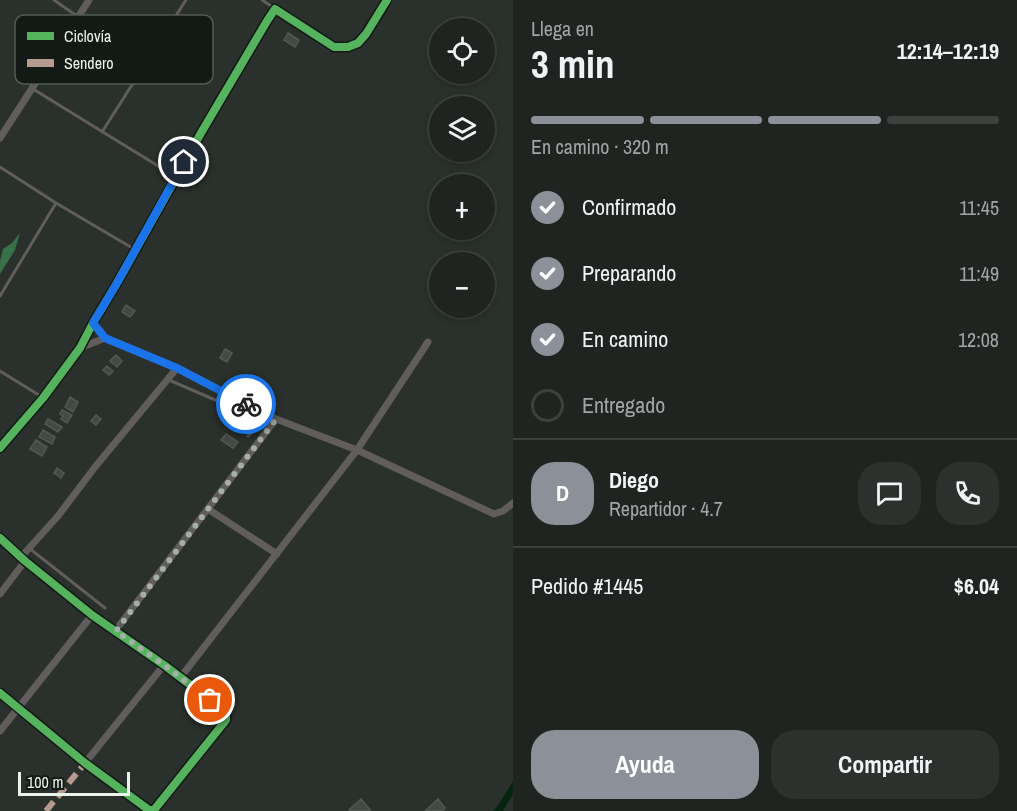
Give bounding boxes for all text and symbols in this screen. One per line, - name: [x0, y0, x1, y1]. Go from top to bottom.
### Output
- legend: [15, 15, 213, 84]
- text: Llega en: [531, 15, 594, 42]
- map controls: [429, 18, 495, 318]
- button: locate: [429, 18, 495, 84]
- text: Ciclovía: [64, 25, 112, 47]
- text: 12:14–12:19: [897, 36, 999, 66]
- text: 3 min: [531, 38, 615, 90]
- text: Sendero: [64, 52, 114, 74]
- button: layers: [429, 96, 495, 162]
- text: En camino · 320 m: [531, 133, 669, 160]
- pin: [158, 136, 209, 187]
- icon: home: [167, 145, 200, 178]
- button: +: [429, 174, 495, 240]
- icon: check: [531, 191, 564, 224]
- text: Confirmado: [582, 192, 676, 222]
- text: 11:45: [959, 194, 999, 221]
- button: −: [429, 252, 495, 318]
- icon: check: [531, 257, 564, 290]
- text: Preparando: [582, 258, 676, 288]
- text: 11:49: [959, 260, 999, 287]
- icon: check: [531, 323, 564, 356]
- text: En camino: [582, 324, 668, 354]
- text: 12:08: [958, 326, 999, 353]
- courier: [216, 374, 276, 434]
- icon: bike: [230, 388, 263, 421]
- text: Entregado: [582, 390, 665, 420]
- button: chat: [858, 462, 921, 525]
- button: phone: [936, 462, 999, 525]
- text: Diego: [609, 465, 659, 495]
- text: D: [556, 478, 569, 508]
- text: Repartidor · 4.7: [609, 495, 723, 522]
- text: Pedido #1445: [531, 571, 643, 601]
- text: $6.04: [954, 571, 999, 601]
- pin: [184, 674, 235, 725]
- icon: bag: [193, 683, 226, 716]
- button: Ayuda: [531, 730, 759, 799]
- button: Compartir: [771, 730, 999, 799]
- scale bar: [18, 769, 130, 796]
- text: 100 m: [27, 771, 63, 793]

